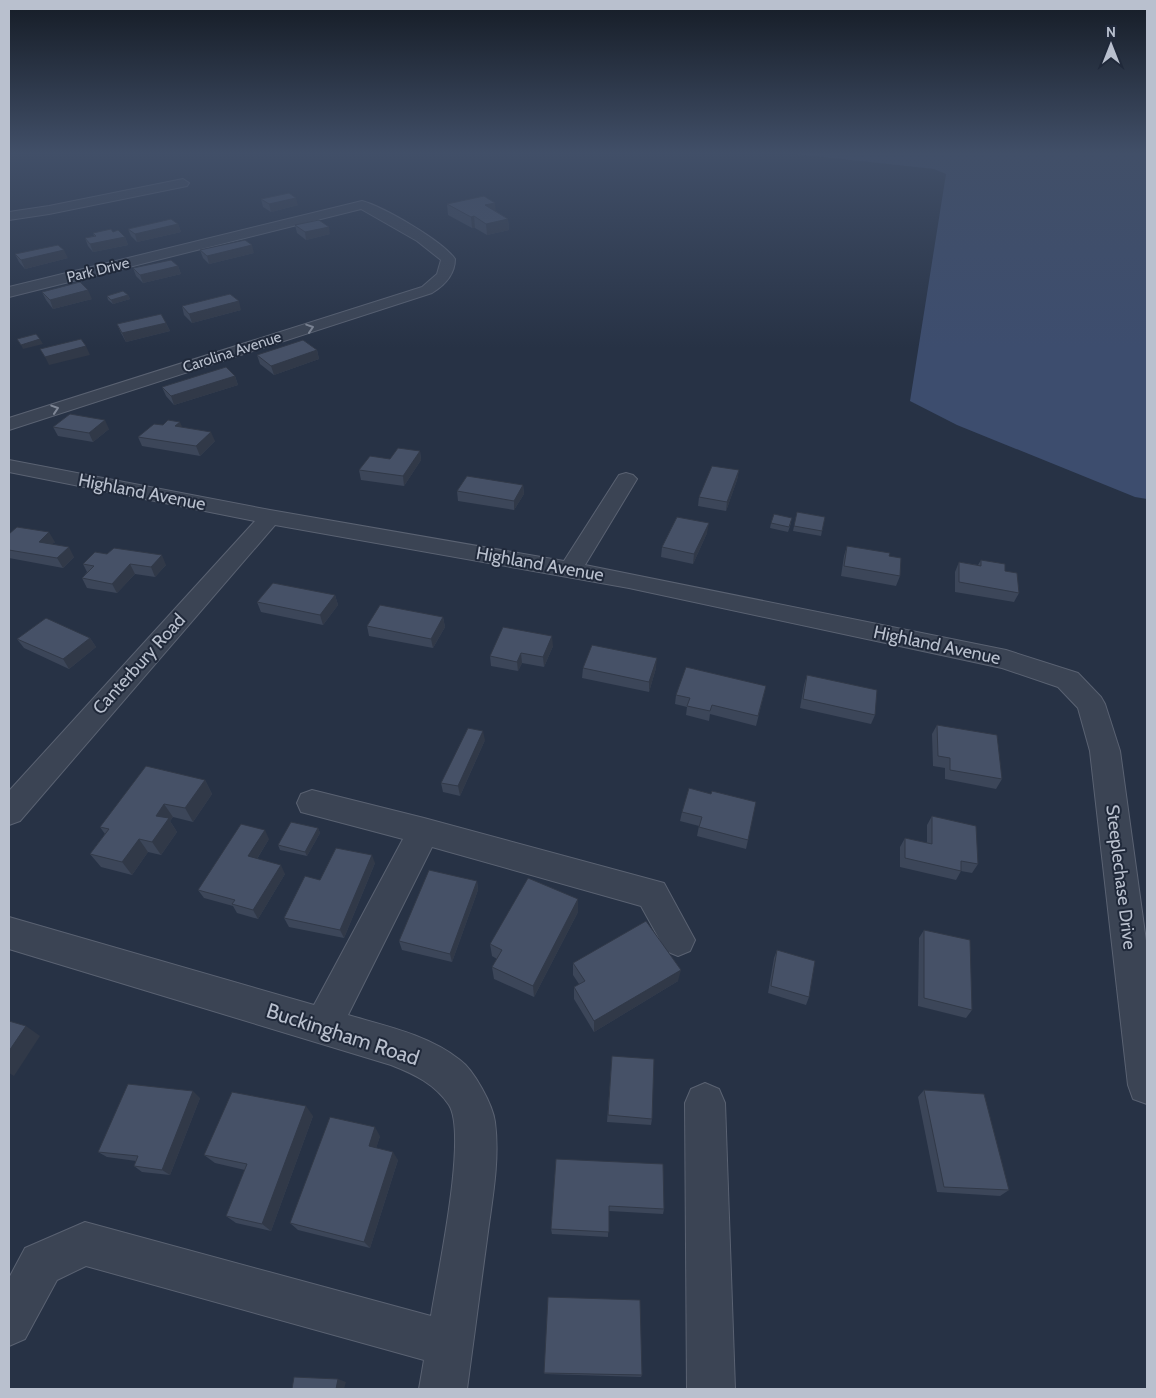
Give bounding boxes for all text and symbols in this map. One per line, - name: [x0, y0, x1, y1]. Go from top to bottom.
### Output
- north arrow: [1086, 20, 1136, 70]
- text: N: [1106, 23, 1116, 41]
- street label: Park Drive: [65, 253, 132, 286]
- one-way arrow: [305, 323, 314, 333]
- street label: Carolina Avenue: [180, 328, 284, 376]
- one-way arrow: [50, 405, 59, 415]
- street label: Highland Avenue: [77, 469, 207, 515]
- street label: Highland Avenue: [474, 542, 606, 586]
- street label: Canterbury Road: [88, 609, 190, 719]
- street label: Highland Avenue: [872, 621, 1002, 669]
- street label: Steeplechase Drive: [1101, 803, 1141, 951]
- street label: Buckingham Road: [263, 998, 423, 1070]

